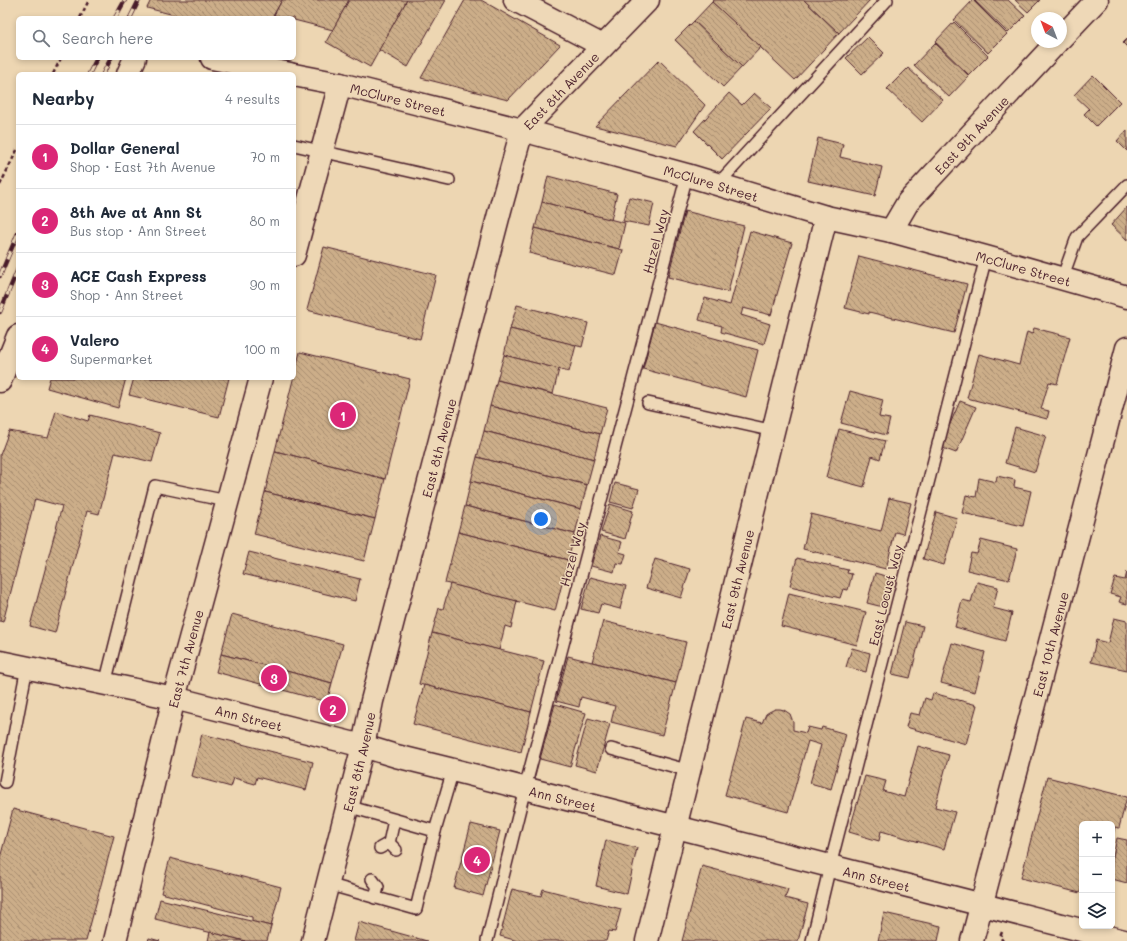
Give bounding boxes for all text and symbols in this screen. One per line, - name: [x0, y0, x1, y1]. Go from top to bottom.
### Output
- north arrow: [1031, 12, 1067, 48]
- search box: [16, 16, 296, 60]
- icon: search: [30, 27, 52, 49]
- text: Search here: [62, 28, 153, 48]
- street label: East 8th Avenue: [519, 48, 602, 133]
- street label: McClure Street: [349, 78, 448, 119]
- text: Nearby: [32, 87, 94, 109]
- text: 4 results: [225, 90, 280, 107]
- street label: East 9th Avenue: [930, 91, 1012, 177]
- text: Dollar General: [70, 138, 180, 158]
- text: 1: [42, 148, 48, 165]
- text: 70 m: [250, 148, 280, 165]
- text: Shop · East 7th Avenue: [70, 158, 216, 175]
- street label: McClure Street: [662, 161, 761, 205]
- text: 8th Ave at Ann St: [70, 202, 202, 222]
- street label: Hazel Way: [638, 207, 672, 275]
- text: 2: [41, 212, 49, 229]
- text: 80 m: [250, 212, 280, 229]
- text: Bus stop · Ann Street: [70, 222, 206, 239]
- street label: McClure Street: [974, 246, 1073, 289]
- text: ACE Cash Express: [70, 266, 207, 286]
- text: 3: [41, 276, 49, 293]
- text: 90 m: [250, 276, 280, 293]
- text: Shop · Ann Street: [70, 286, 183, 303]
- text: Valero: [70, 330, 119, 350]
- text: 4: [41, 340, 49, 357]
- text: 100 m: [244, 340, 280, 357]
- text: Supermarket: [70, 350, 153, 367]
- street label: East 8th Avenue: [417, 396, 459, 499]
- pin: 1: [330, 400, 356, 430]
- your location: [531, 509, 551, 529]
- street label: Hazel Way: [555, 520, 589, 588]
- street label: East 9th Avenue: [716, 527, 757, 630]
- street label: East Locust Way: [864, 543, 906, 647]
- street label: East 10th Avenue: [1028, 590, 1072, 698]
- street label: East 7th Avenue: [163, 607, 206, 709]
- pin: 3: [261, 663, 287, 693]
- pin: 2: [320, 694, 346, 724]
- street label: Ann Street: [213, 700, 285, 734]
- street label: East 8th Avenue: [338, 710, 378, 813]
- street label: Ann Street: [527, 781, 598, 815]
- map controls: [1079, 821, 1115, 929]
- button: +: [1079, 821, 1115, 857]
- pin: 4: [464, 845, 490, 875]
- button: −: [1079, 857, 1115, 893]
- street label: Ann Street: [841, 861, 912, 895]
- button: layers: [1079, 893, 1115, 929]

